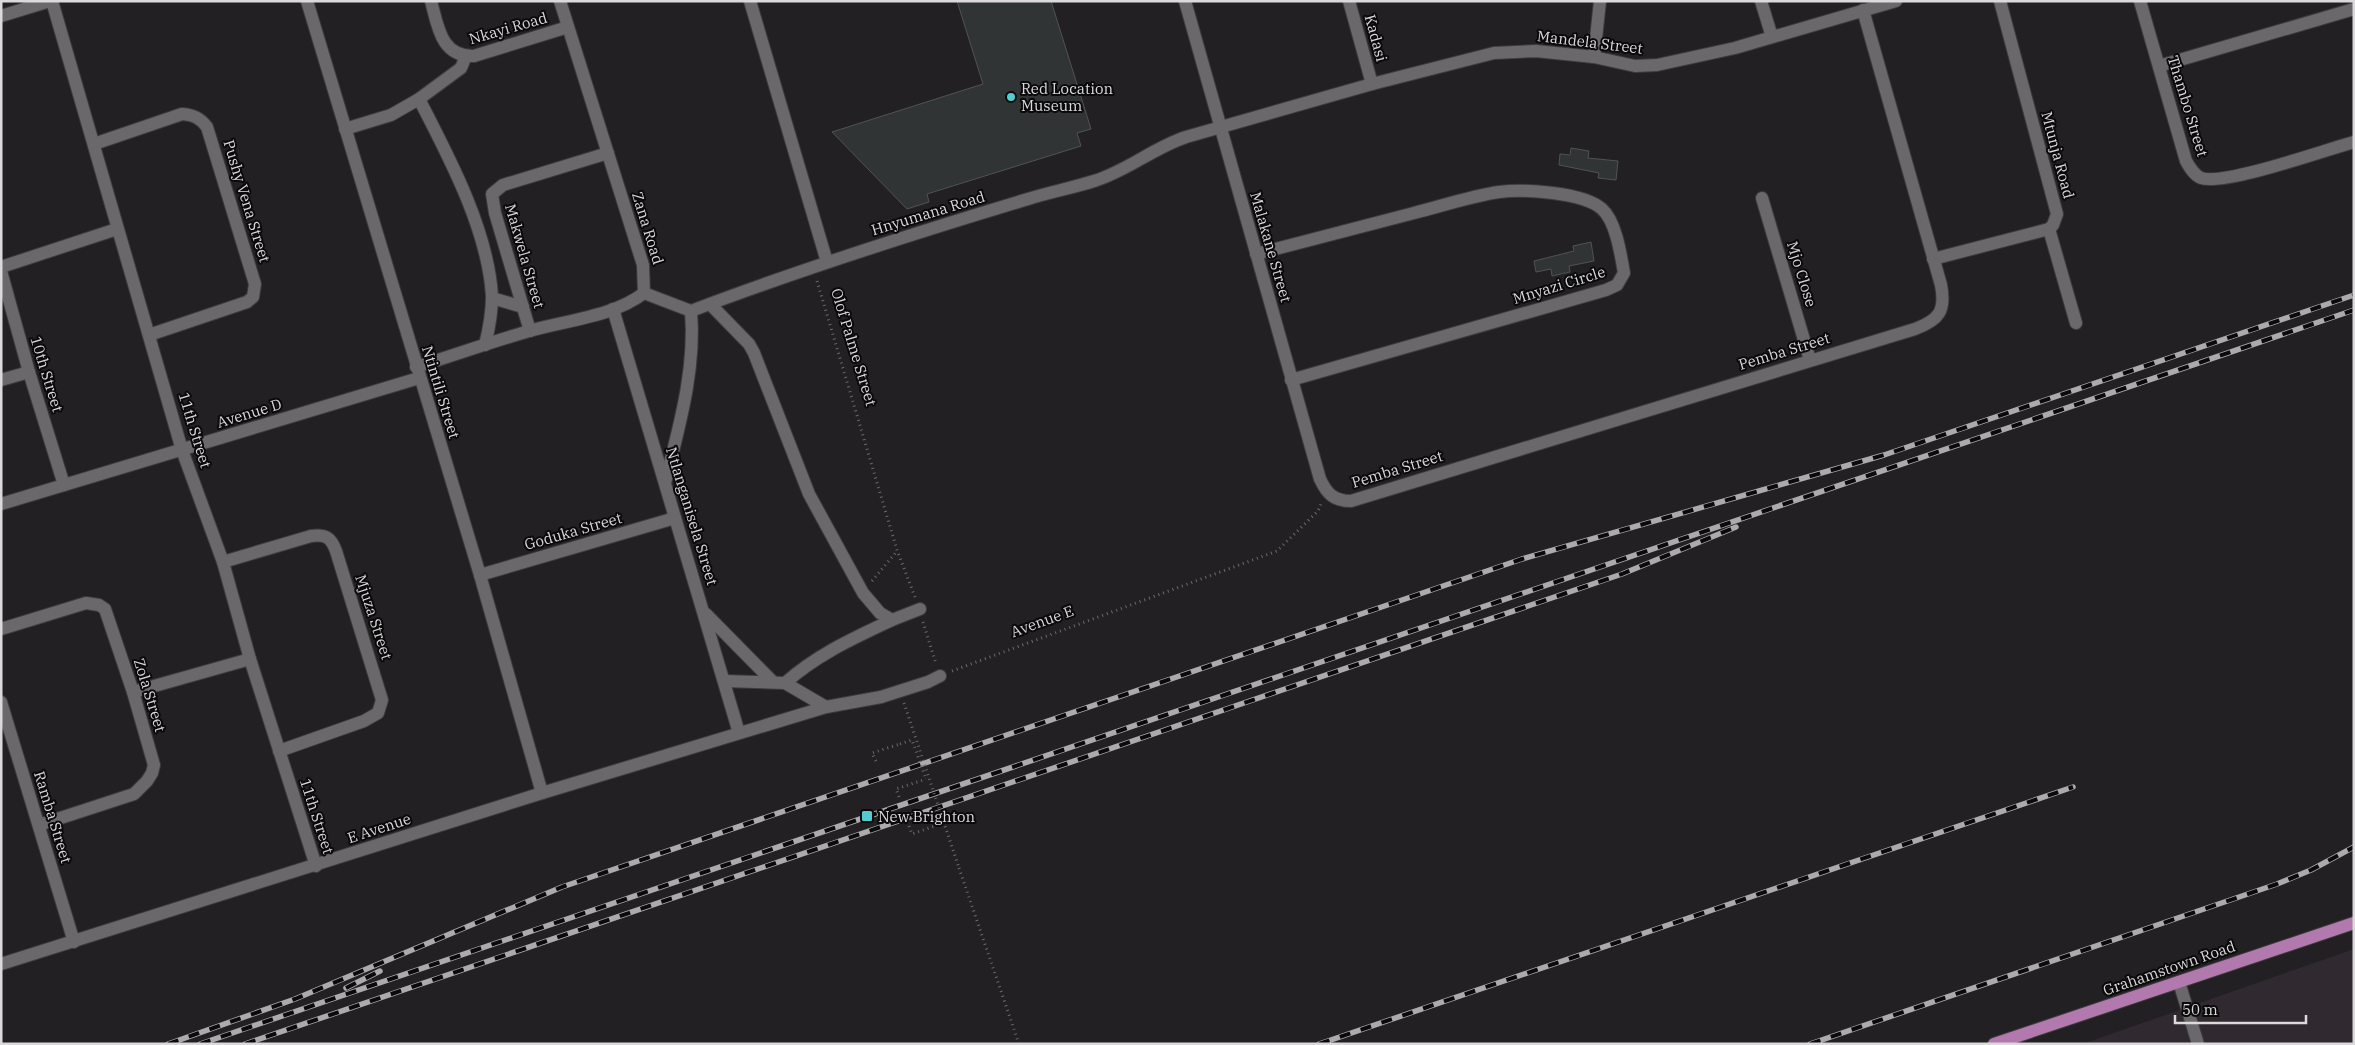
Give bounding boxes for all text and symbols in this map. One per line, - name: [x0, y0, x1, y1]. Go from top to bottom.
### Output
- street label: Nkayi Road: [467, 8, 549, 48]
- street label: Kadasi: [1361, 12, 1391, 64]
- street label: Mandela Street: [1536, 26, 1644, 58]
- street label: Thambo Street: [2164, 53, 2212, 159]
- place label: Red Location Museum: [1021, 79, 1113, 115]
- marker: Red Location Museum: [1005, 91, 1017, 103]
- street label: Mtunja Road: [2037, 109, 2079, 201]
- street label: Pushy Vena Street: [219, 137, 275, 265]
- street label: Hnyumana Road: [869, 187, 987, 239]
- street label: Zana Road: [628, 189, 668, 267]
- street label: Malakane Street: [1246, 190, 1296, 304]
- street label: Makwela Street: [501, 202, 549, 310]
- street label: Mjo Close: [1783, 239, 1821, 309]
- street label: Mnyazi Circle: [1510, 262, 1608, 308]
- street label: Olof Palme Street: [827, 286, 881, 408]
- street label: Pemba Street: [1736, 328, 1832, 374]
- street label: 10th Street: [26, 334, 68, 414]
- street label: Ntintili Street: [418, 343, 464, 441]
- street label: 11th Street: [174, 390, 216, 470]
- street label: Avenue D: [214, 394, 284, 432]
- street label: Ntlanganisela Street: [662, 445, 722, 587]
- street label: Pemba Street: [1349, 446, 1445, 492]
- street label: Goduka Street: [522, 508, 624, 554]
- street label: Mjuza Street: [351, 572, 397, 662]
- street label: Avenue E: [1008, 601, 1076, 641]
- street label: Zola Street: [130, 656, 170, 734]
- street label: Ramba Street: [30, 769, 76, 865]
- street label: 11th Street: [296, 776, 338, 856]
- place label: New Brighton: [878, 807, 975, 826]
- street label: E Avenue: [345, 809, 413, 847]
- marker: New Brighton: [860, 809, 874, 823]
- street label: Grahamstown Road: [2100, 936, 2238, 1000]
- scale bar: [2175, 992, 2306, 1024]
- text: 50 m: [2182, 1000, 2218, 1019]

